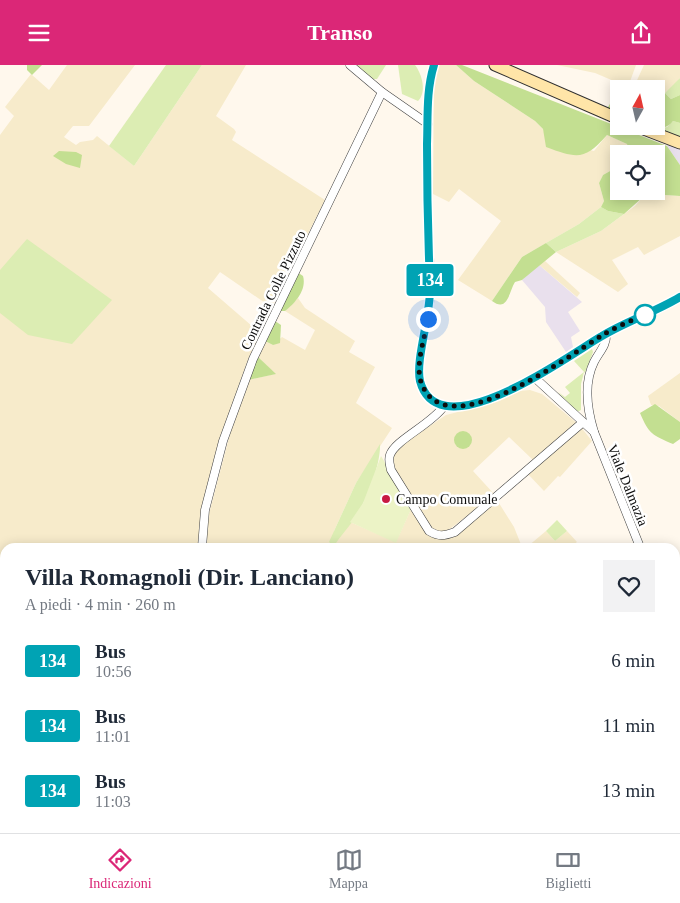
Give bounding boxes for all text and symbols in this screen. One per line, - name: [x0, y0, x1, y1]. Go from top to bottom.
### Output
- icon: menu: [25, 19, 53, 47]
- icon: share: [627, 19, 655, 47]
- text: Transo: [307, 20, 373, 45]
- north arrow: [610, 80, 665, 135]
- map controls: [610, 80, 665, 200]
- button: locate: [610, 145, 665, 200]
- street label: Contrada Colle Pizzuto: [238, 228, 309, 352]
- line badge: 134: [401, 264, 459, 296]
- text: 134: [417, 270, 444, 290]
- unlabelled marker: [634, 304, 656, 326]
- your location: [416, 307, 441, 332]
- street label: Viale Dalmazia: [604, 442, 651, 529]
- place label: Campo Comunale: [396, 492, 498, 507]
- marker: Campo Comunale: [380, 493, 392, 505]
- button: heart: [603, 560, 655, 612]
- text: Villa Romagnoli (Dir. Lanciano): [25, 564, 354, 590]
- text: A piedi · 4 min · 260 m: [25, 596, 176, 613]
- text: Bus: [95, 641, 126, 662]
- text: 6 min: [611, 650, 655, 671]
- text: 134: [39, 651, 66, 671]
- text: 10:56: [95, 663, 131, 680]
- text: Bus: [95, 706, 126, 727]
- text: 11 min: [602, 715, 655, 736]
- text: 134: [39, 716, 66, 736]
- text: 11:01: [95, 728, 131, 745]
- text: Bus: [95, 771, 126, 792]
- text: 13 min: [602, 780, 655, 801]
- text: 134: [39, 781, 66, 801]
- text: 11:03: [95, 793, 131, 810]
- tab: Indicazioni: [89, 846, 152, 892]
- tab: Mappa: [329, 846, 368, 892]
- tab: Biglietti: [545, 846, 591, 892]

